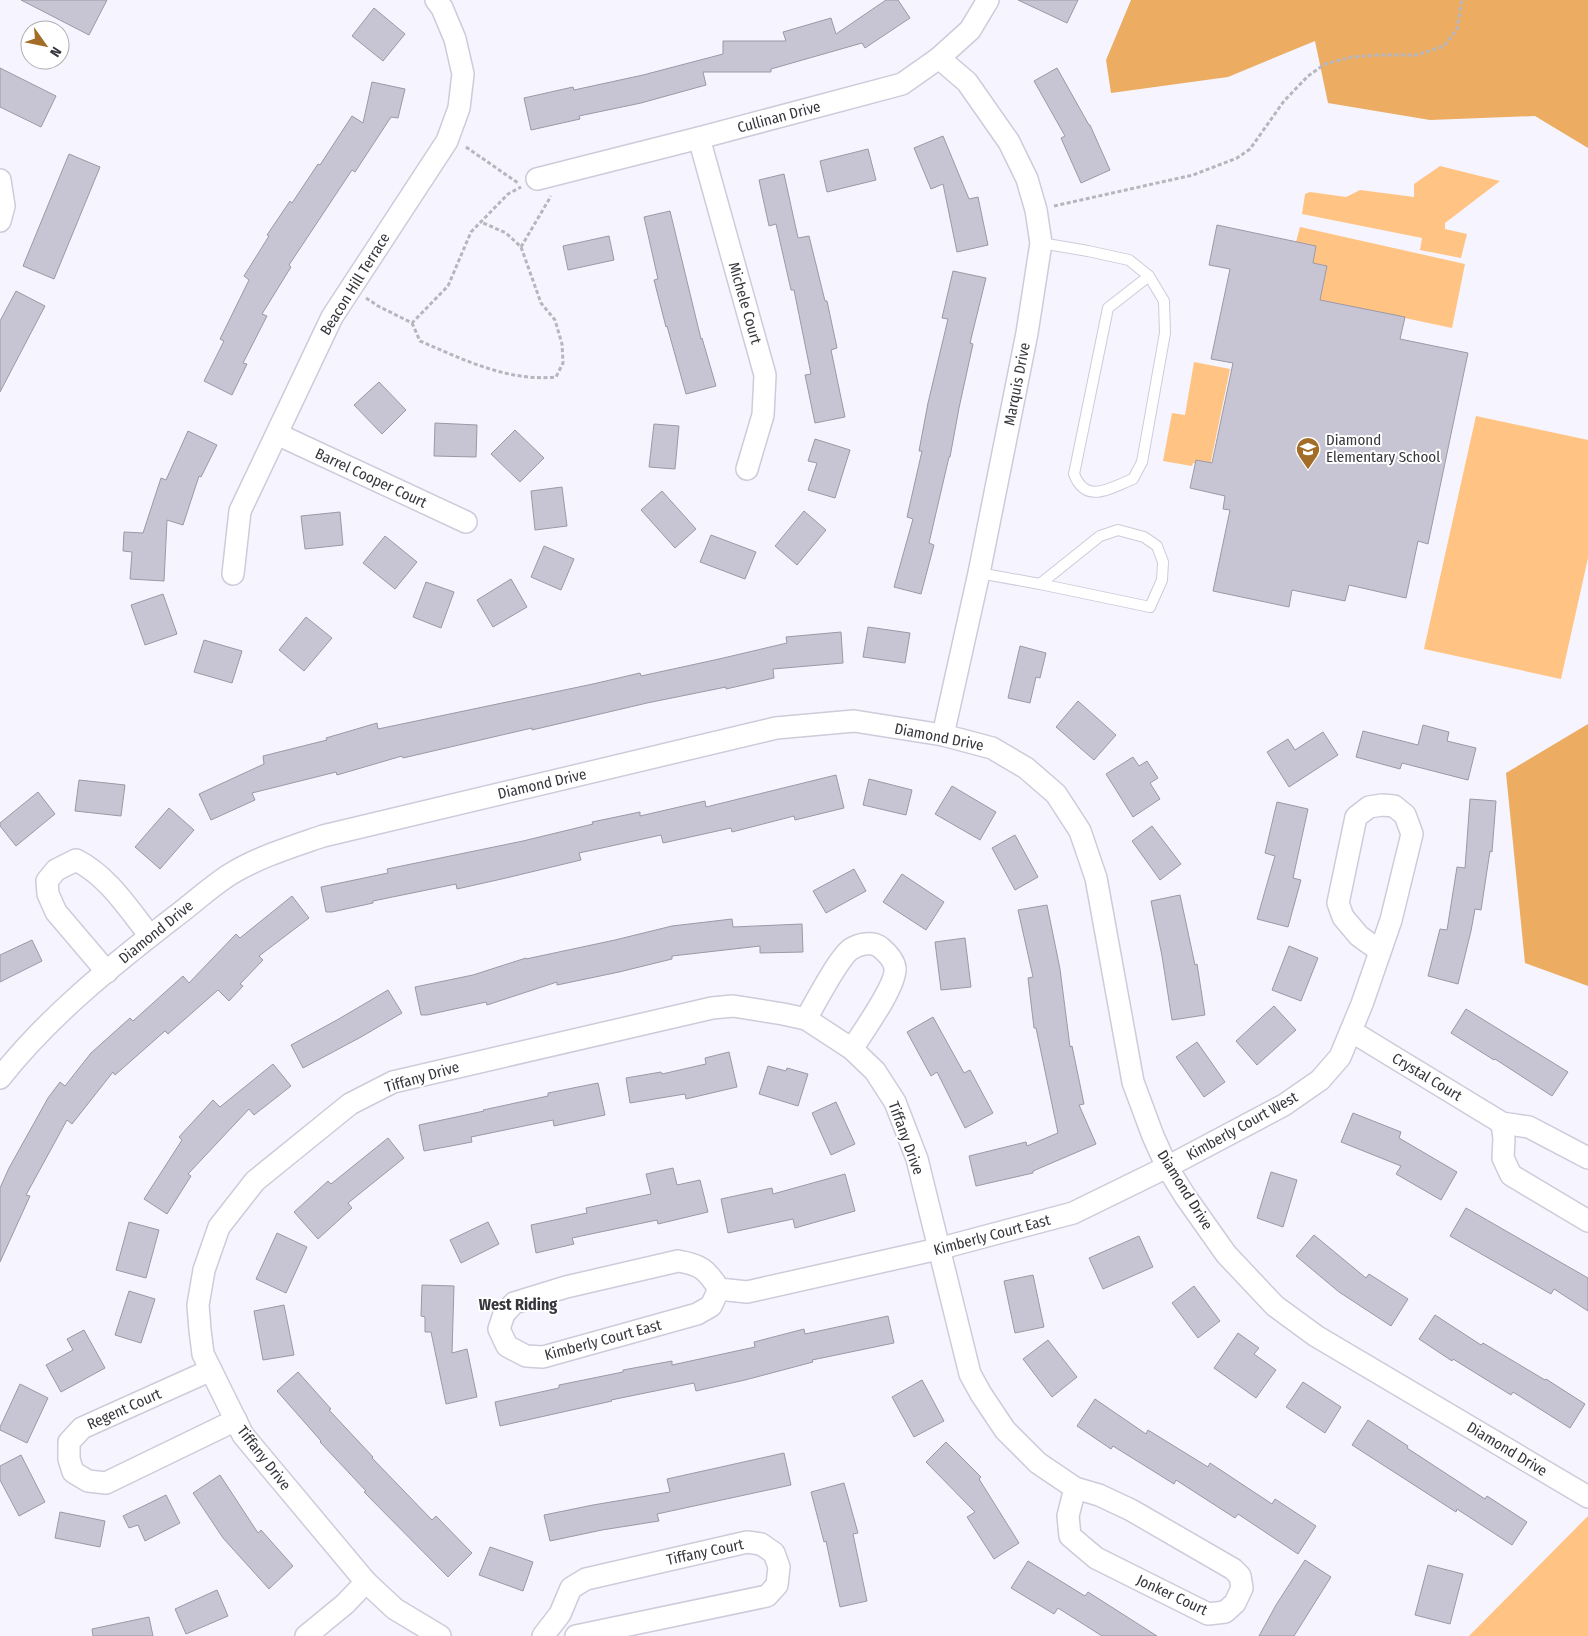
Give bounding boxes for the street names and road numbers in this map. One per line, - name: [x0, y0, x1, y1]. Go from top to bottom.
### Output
- street label: Cullinan Drive: [735, 97, 823, 137]
- street label: Beacon Hill Terrace: [316, 230, 394, 338]
- street label: Michele Court: [725, 260, 765, 346]
- street label: Marquis Drive: [1000, 341, 1034, 427]
- street label: Barrel Cooper Court: [312, 444, 430, 512]
- street label: Diamond Drive: [893, 720, 985, 754]
- street label: Diamond Drive: [496, 765, 588, 803]
- street label: Diamond Drive: [115, 897, 197, 967]
- street label: Crystal Court: [1389, 1049, 1465, 1105]
- street label: Tiffany Drive: [383, 1058, 461, 1096]
- street label: Kimberly Court West: [1183, 1088, 1301, 1164]
- street label: Tiffany Drive: [884, 1099, 928, 1177]
- street label: Diamond Drive: [1153, 1147, 1217, 1233]
- street label: Kimberly Court East: [932, 1211, 1052, 1259]
- street label: Kimberly Court East: [543, 1316, 663, 1364]
- street label: Regent Court: [84, 1385, 164, 1433]
- street label: Diamond Drive: [1464, 1418, 1550, 1480]
- street label: Tiffany Drive: [233, 1422, 295, 1494]
- street label: Tiffany Court: [665, 1535, 745, 1569]
- street label: Jonker Court: [1134, 1571, 1210, 1619]

